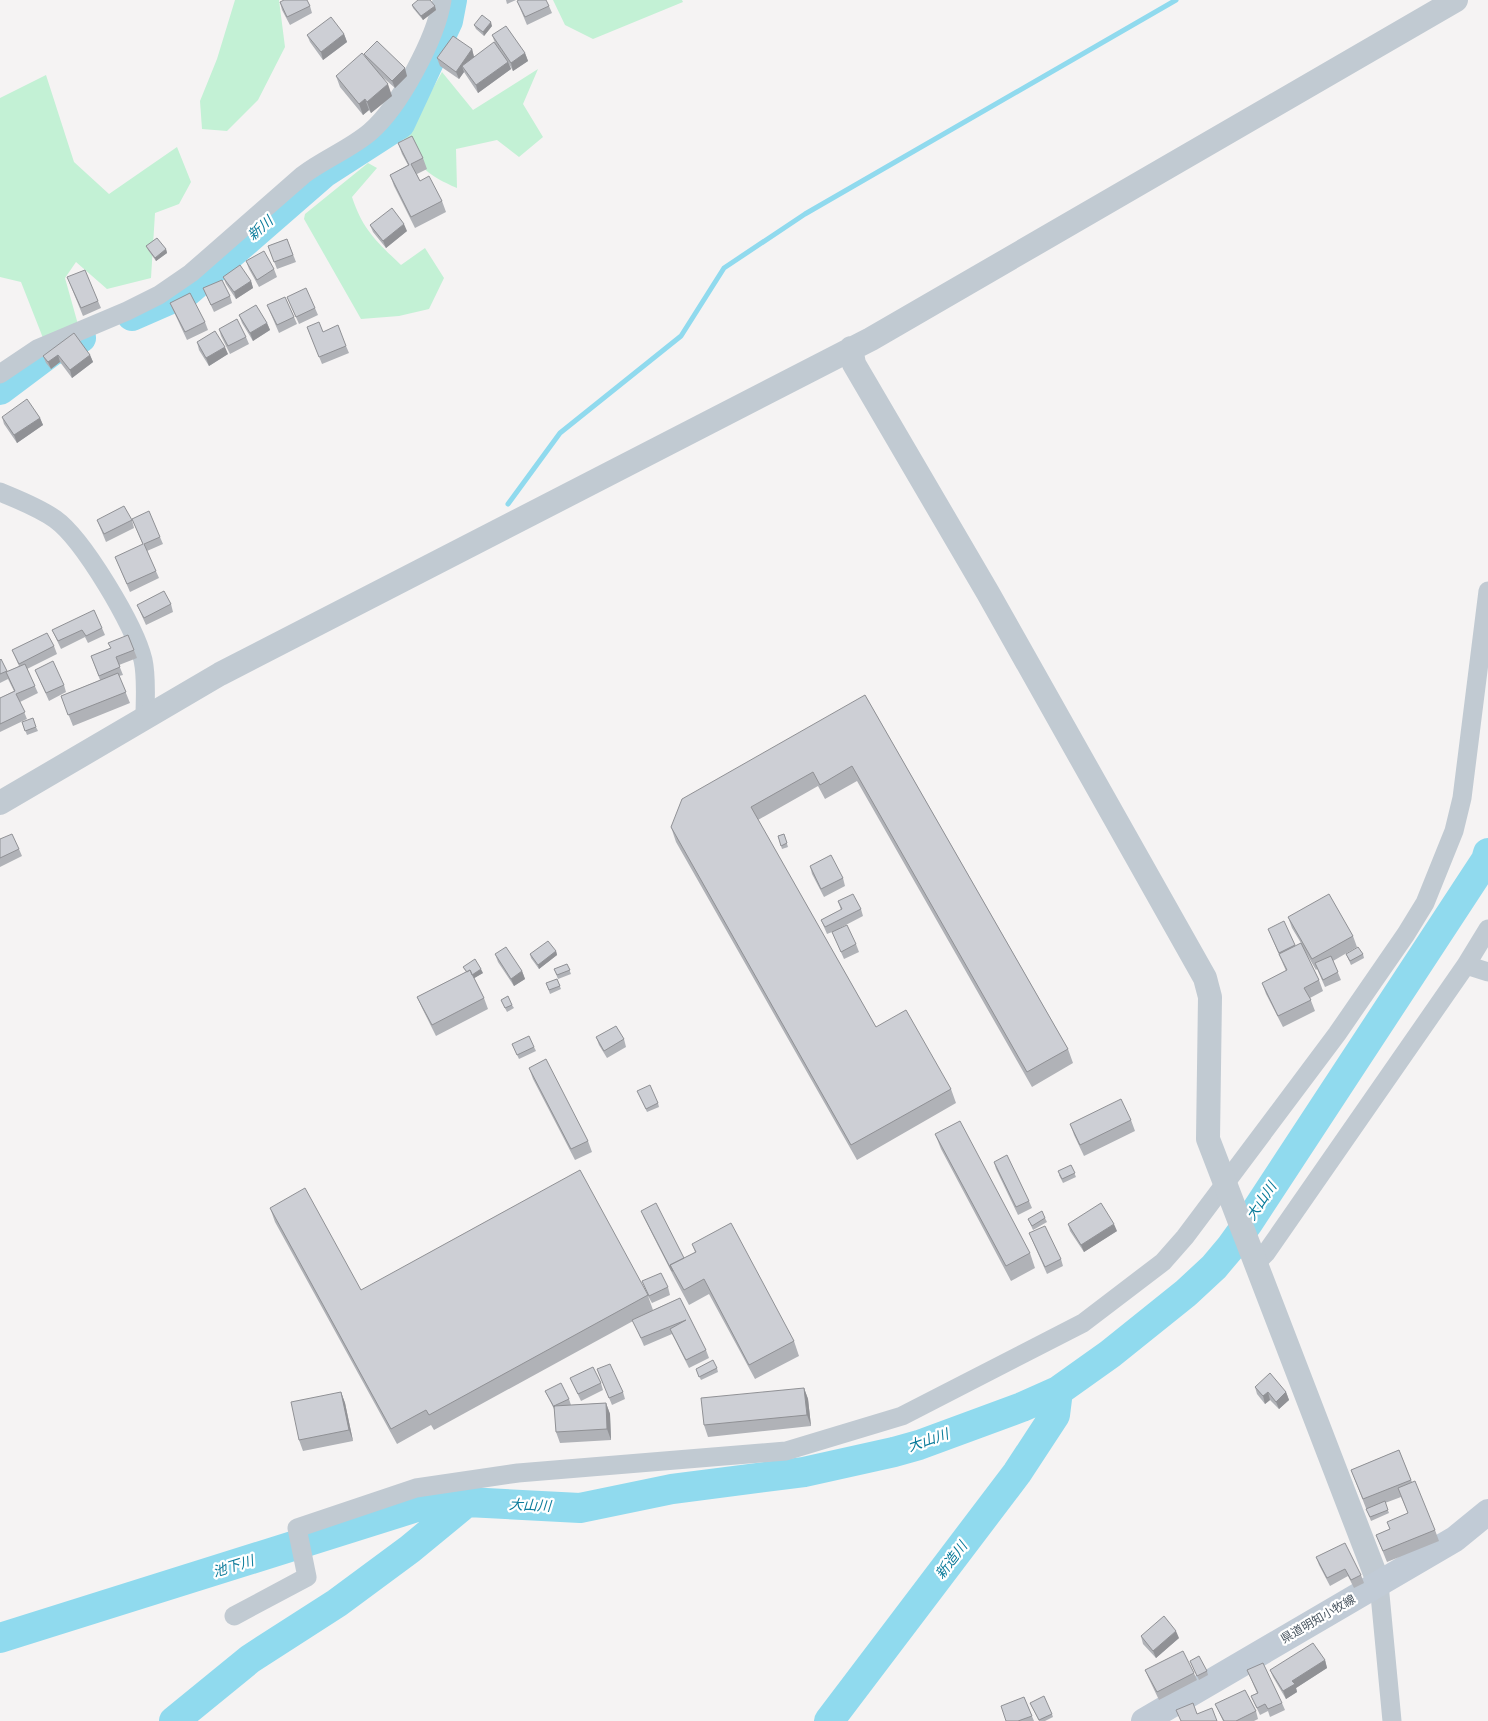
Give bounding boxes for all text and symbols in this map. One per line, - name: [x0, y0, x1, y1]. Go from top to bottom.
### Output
- water label: 新川: [244, 211, 278, 244]
- water label: 大山川: [1242, 1177, 1281, 1223]
- water label: 大山川: [905, 1424, 953, 1455]
- water label: 大山川: [509, 1495, 553, 1515]
- water label: 新造川: [931, 1536, 972, 1582]
- water label: 池下川: [210, 1551, 258, 1581]
- street label: 県道明知小牧線: [1278, 1591, 1358, 1647]

